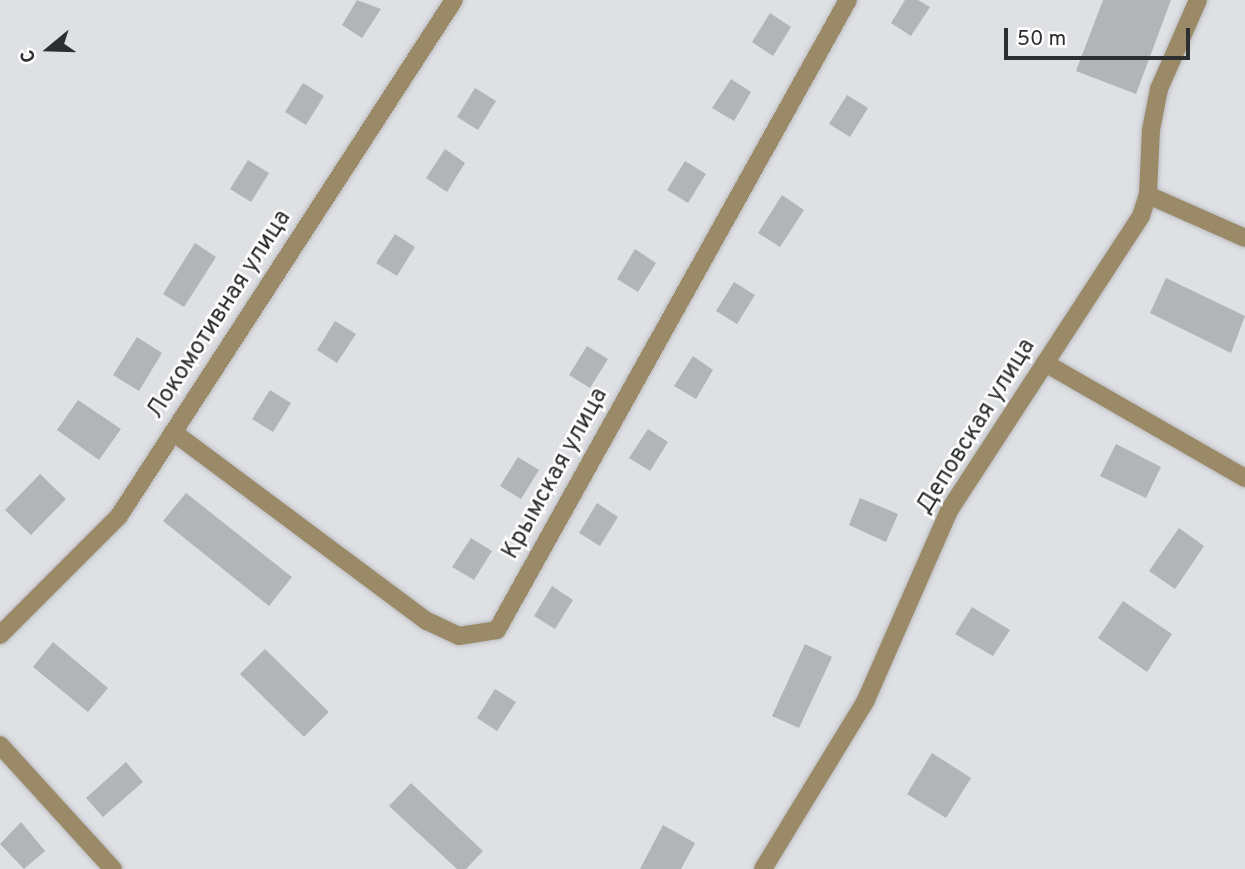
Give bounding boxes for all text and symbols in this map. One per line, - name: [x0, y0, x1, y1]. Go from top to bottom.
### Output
- north arrow: [14, 14, 84, 84]
- scale bar: [1007, 14, 1192, 58]
- text: 50 m: [1017, 26, 1066, 53]
- text: С: [16, 46, 42, 65]
- street label: Локомотивная улица: [142, 205, 298, 425]
- street label: Деповская улица: [911, 334, 1043, 520]
- street label: Крымская улица: [497, 383, 615, 565]

